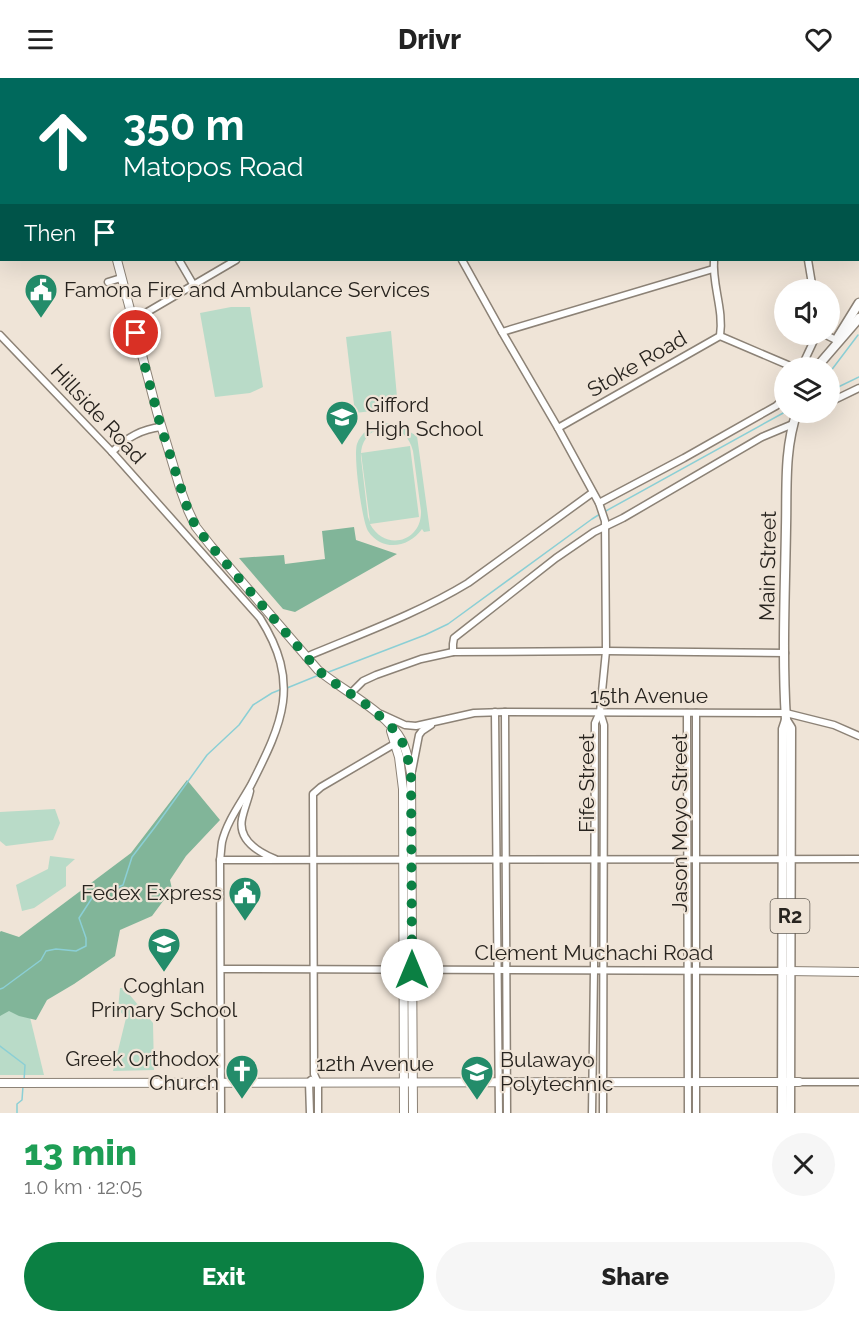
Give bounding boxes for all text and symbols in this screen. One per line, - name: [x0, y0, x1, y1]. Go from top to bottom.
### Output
- icon: menu: [24, 23, 57, 56]
- icon: heart: [802, 23, 835, 56]
- text: Drivr: [398, 24, 461, 55]
- text: 350 m: [123, 101, 245, 150]
- icon: ahead: [24, 102, 102, 180]
- text: Matopos Road: [123, 151, 303, 182]
- icon: arrive: [88, 216, 121, 249]
- text: Then: [24, 220, 76, 246]
- public building icon: Famona Fire and Ambulance Services: [23, 272, 59, 319]
- place label: Famona Fire and Ambulance Services: [64, 277, 430, 302]
- map controls: [774, 279, 840, 423]
- button: sound: [774, 279, 840, 345]
- pin: [110, 307, 161, 358]
- icon: arrive: [119, 316, 152, 349]
- street label: Stoke Road: [583, 325, 691, 402]
- button: layers: [774, 357, 840, 423]
- street label: Hillside Road: [46, 359, 151, 469]
- place label: Gifford High School: [365, 392, 483, 441]
- school or university icon: Gifford High School: [324, 399, 360, 446]
- street label: Main Street: [754, 511, 781, 621]
- street label: 15th Avenue: [590, 683, 708, 708]
- street label: Fife Street: [574, 733, 599, 833]
- street label: Jason Moyo Street: [667, 733, 692, 913]
- public building icon: Fedex Express: [227, 875, 263, 922]
- place label: Fedex Express: [81, 880, 222, 905]
- road number: R2: [770, 899, 810, 933]
- school or university icon: Coghlan Primary School: [146, 926, 182, 973]
- position arrow: [380, 938, 444, 1002]
- street label: Clement Muchachi Road: [475, 940, 713, 965]
- place label: Coghlan Primary School: [91, 973, 238, 1022]
- place label: Greek Orthodox Church: [65, 1046, 219, 1095]
- place label: Bulawayo Polytechnic: [500, 1047, 613, 1096]
- street label: 12th Avenue: [316, 1051, 434, 1076]
- church icon: Greek Orthodox Church: [224, 1053, 260, 1100]
- school or university icon: Bulawayo Polytechnic: [459, 1054, 495, 1101]
- text: 13 min: [24, 1131, 137, 1173]
- button: close: [772, 1133, 835, 1196]
- text: 1.0 km · 12:05: [24, 1175, 143, 1199]
- button: Exit: [24, 1242, 424, 1311]
- button: Share: [436, 1242, 835, 1311]

